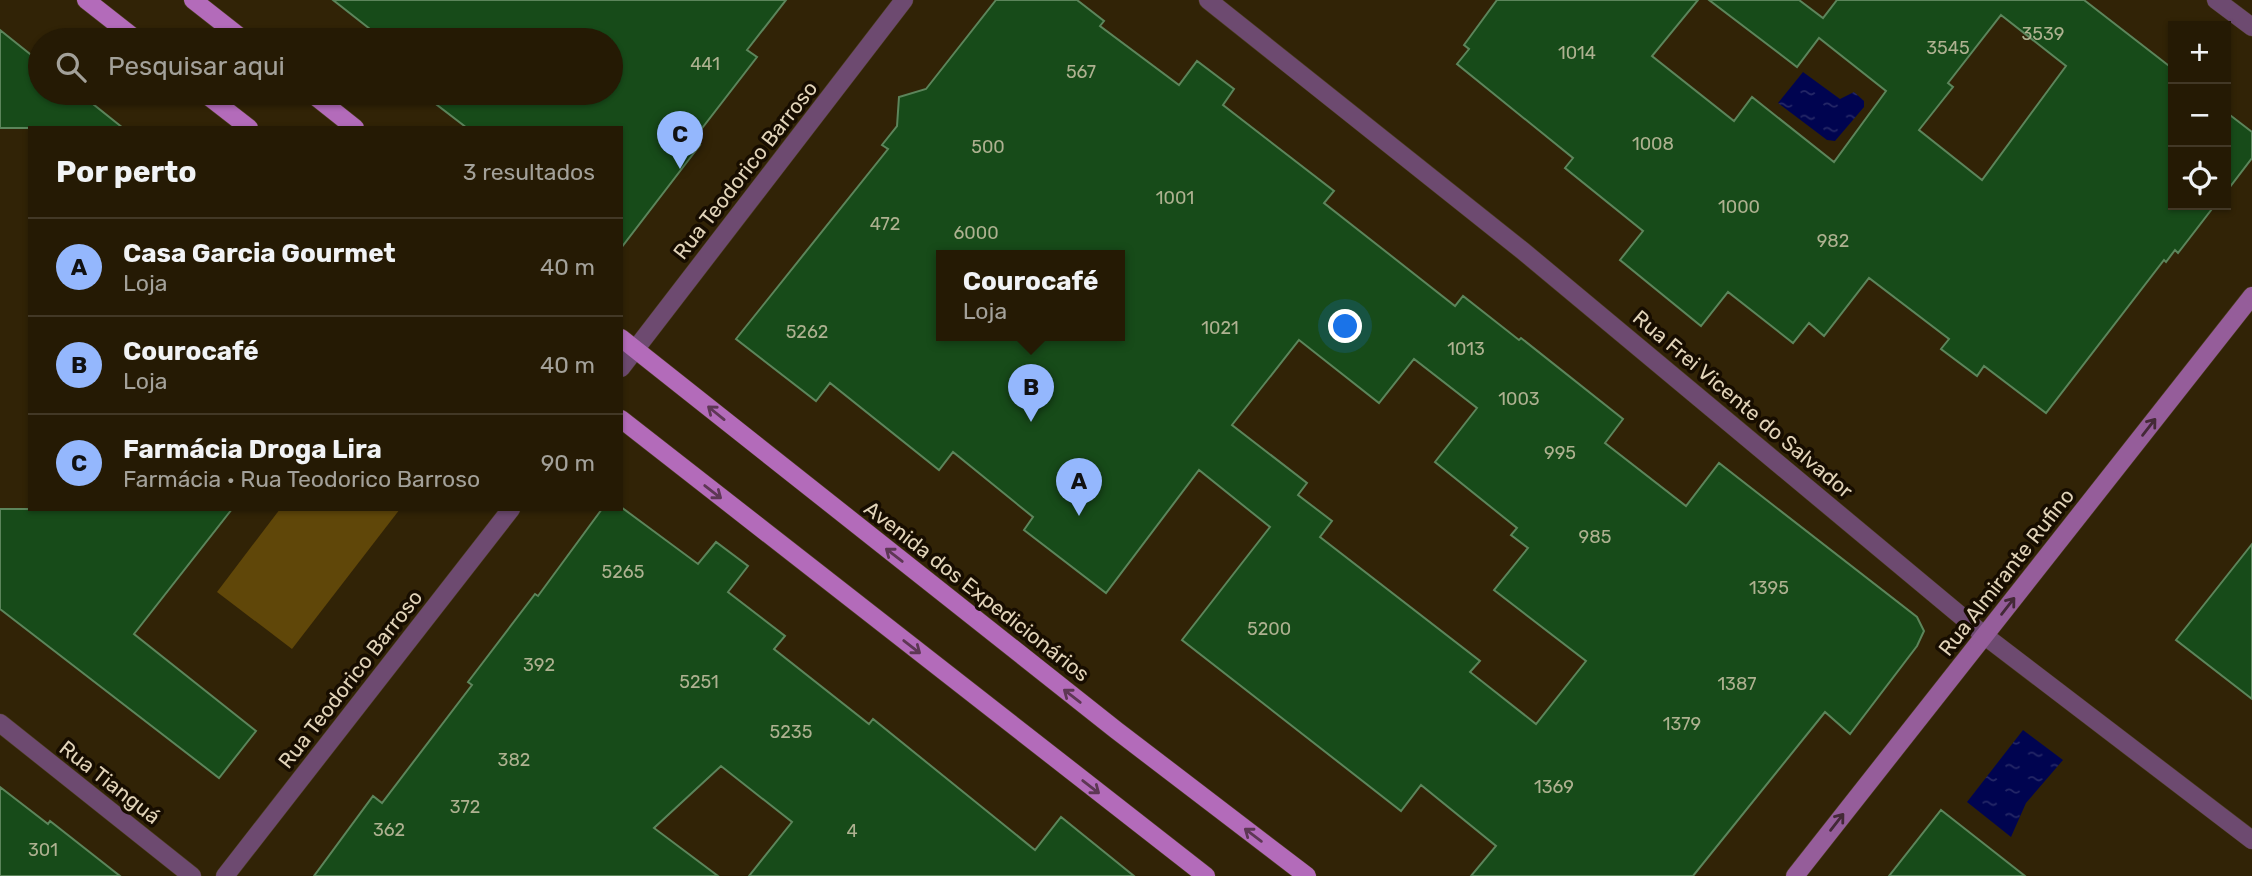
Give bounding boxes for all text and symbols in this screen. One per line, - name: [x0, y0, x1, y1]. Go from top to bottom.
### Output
- map controls: [2168, 21, 2231, 210]
- button: +: [2168, 21, 2231, 84]
- house number: 3539: [2021, 23, 2065, 45]
- search box: [28, 28, 623, 105]
- house number: 3545: [1926, 37, 1970, 59]
- house number: 1014: [1558, 42, 1596, 64]
- icon: search: [52, 48, 90, 86]
- text: Pesquisar aqui: [108, 51, 285, 82]
- house number: 441: [690, 53, 720, 75]
- house number: 567: [1066, 61, 1096, 83]
- street label: Rua Teodorico Barroso: [668, 76, 822, 264]
- button: −: [2168, 84, 2231, 147]
- pin: C: [657, 111, 703, 169]
- house number: 1008: [1632, 133, 1674, 155]
- house number: 500: [971, 136, 1005, 158]
- button: locate: [2168, 147, 2231, 210]
- text: Por perto: [56, 154, 197, 190]
- text: 3 resultados: [463, 158, 595, 186]
- house number: 1001: [1156, 187, 1194, 209]
- house number: 1000: [1718, 196, 1760, 218]
- house number: 472: [870, 213, 900, 235]
- house number: 6000: [953, 222, 999, 244]
- house number: 982: [1817, 230, 1849, 252]
- text: Casa Garcia Gourmet: [123, 238, 396, 269]
- popup: [936, 250, 1125, 341]
- text: A: [71, 253, 87, 281]
- text: 40 m: [540, 253, 595, 281]
- text: Courocafé: [963, 266, 1098, 297]
- text: Loja: [123, 269, 167, 297]
- text: Loja: [963, 297, 1007, 325]
- street label: Rua Frei Vicente do Salvador: [1628, 305, 1858, 503]
- your location: [1328, 309, 1362, 343]
- house number: 1021: [1201, 317, 1239, 339]
- house number: 5262: [786, 321, 828, 343]
- text: Courocafé: [123, 336, 259, 367]
- house number: 1013: [1447, 338, 1485, 360]
- text: B: [71, 351, 87, 379]
- text: 40 m: [540, 351, 595, 379]
- pin: B: [1008, 364, 1054, 422]
- text: Loja: [123, 367, 167, 395]
- house number: 1003: [1498, 388, 1540, 410]
- one-way arrow: [707, 406, 726, 421]
- one-way arrow: [2142, 418, 2157, 436]
- text: Farmácia Droga Lira: [123, 434, 382, 465]
- house number: 995: [1544, 442, 1576, 464]
- text: C: [71, 449, 87, 477]
- text: 90 m: [541, 449, 595, 477]
- pin: A: [1056, 458, 1102, 516]
- text: Farmácia · Rua Teodorico Barroso: [123, 465, 480, 493]
- street label: Rua Almirante Rufino: [1933, 483, 2079, 661]
- one-way arrow: [704, 484, 722, 499]
- street label: Avenida dos Expedicionários: [860, 495, 1094, 687]
- house number: 985: [1579, 526, 1611, 548]
- one-way arrow: [885, 547, 904, 562]
- house number: 5265: [602, 561, 644, 583]
- house number: 1395: [1749, 577, 1789, 599]
- street label: Rua Teodorico Barroso: [273, 585, 427, 773]
- one-way arrow: [2001, 597, 2016, 615]
- house number: 5200: [1247, 618, 1291, 640]
- one-way arrow: [902, 640, 920, 655]
- house number: 392: [523, 654, 555, 676]
- house number: 5251: [679, 671, 719, 693]
- house number: 1387: [1717, 673, 1757, 695]
- one-way arrow: [1064, 688, 1082, 703]
- house number: 1379: [1663, 713, 1701, 735]
- house number: 5235: [770, 721, 812, 743]
- street label: Rua Tianguá: [55, 735, 165, 829]
- house number: 382: [498, 749, 530, 771]
- house number: 1369: [1534, 776, 1574, 798]
- one-way arrow: [1081, 780, 1100, 795]
- house number: 372: [450, 796, 480, 818]
- one-way arrow: [1829, 814, 1845, 832]
- house number: 362: [373, 819, 405, 841]
- house number: 4: [846, 820, 858, 842]
- one-way arrow: [1244, 827, 1262, 842]
- house number: 301: [28, 839, 58, 861]

